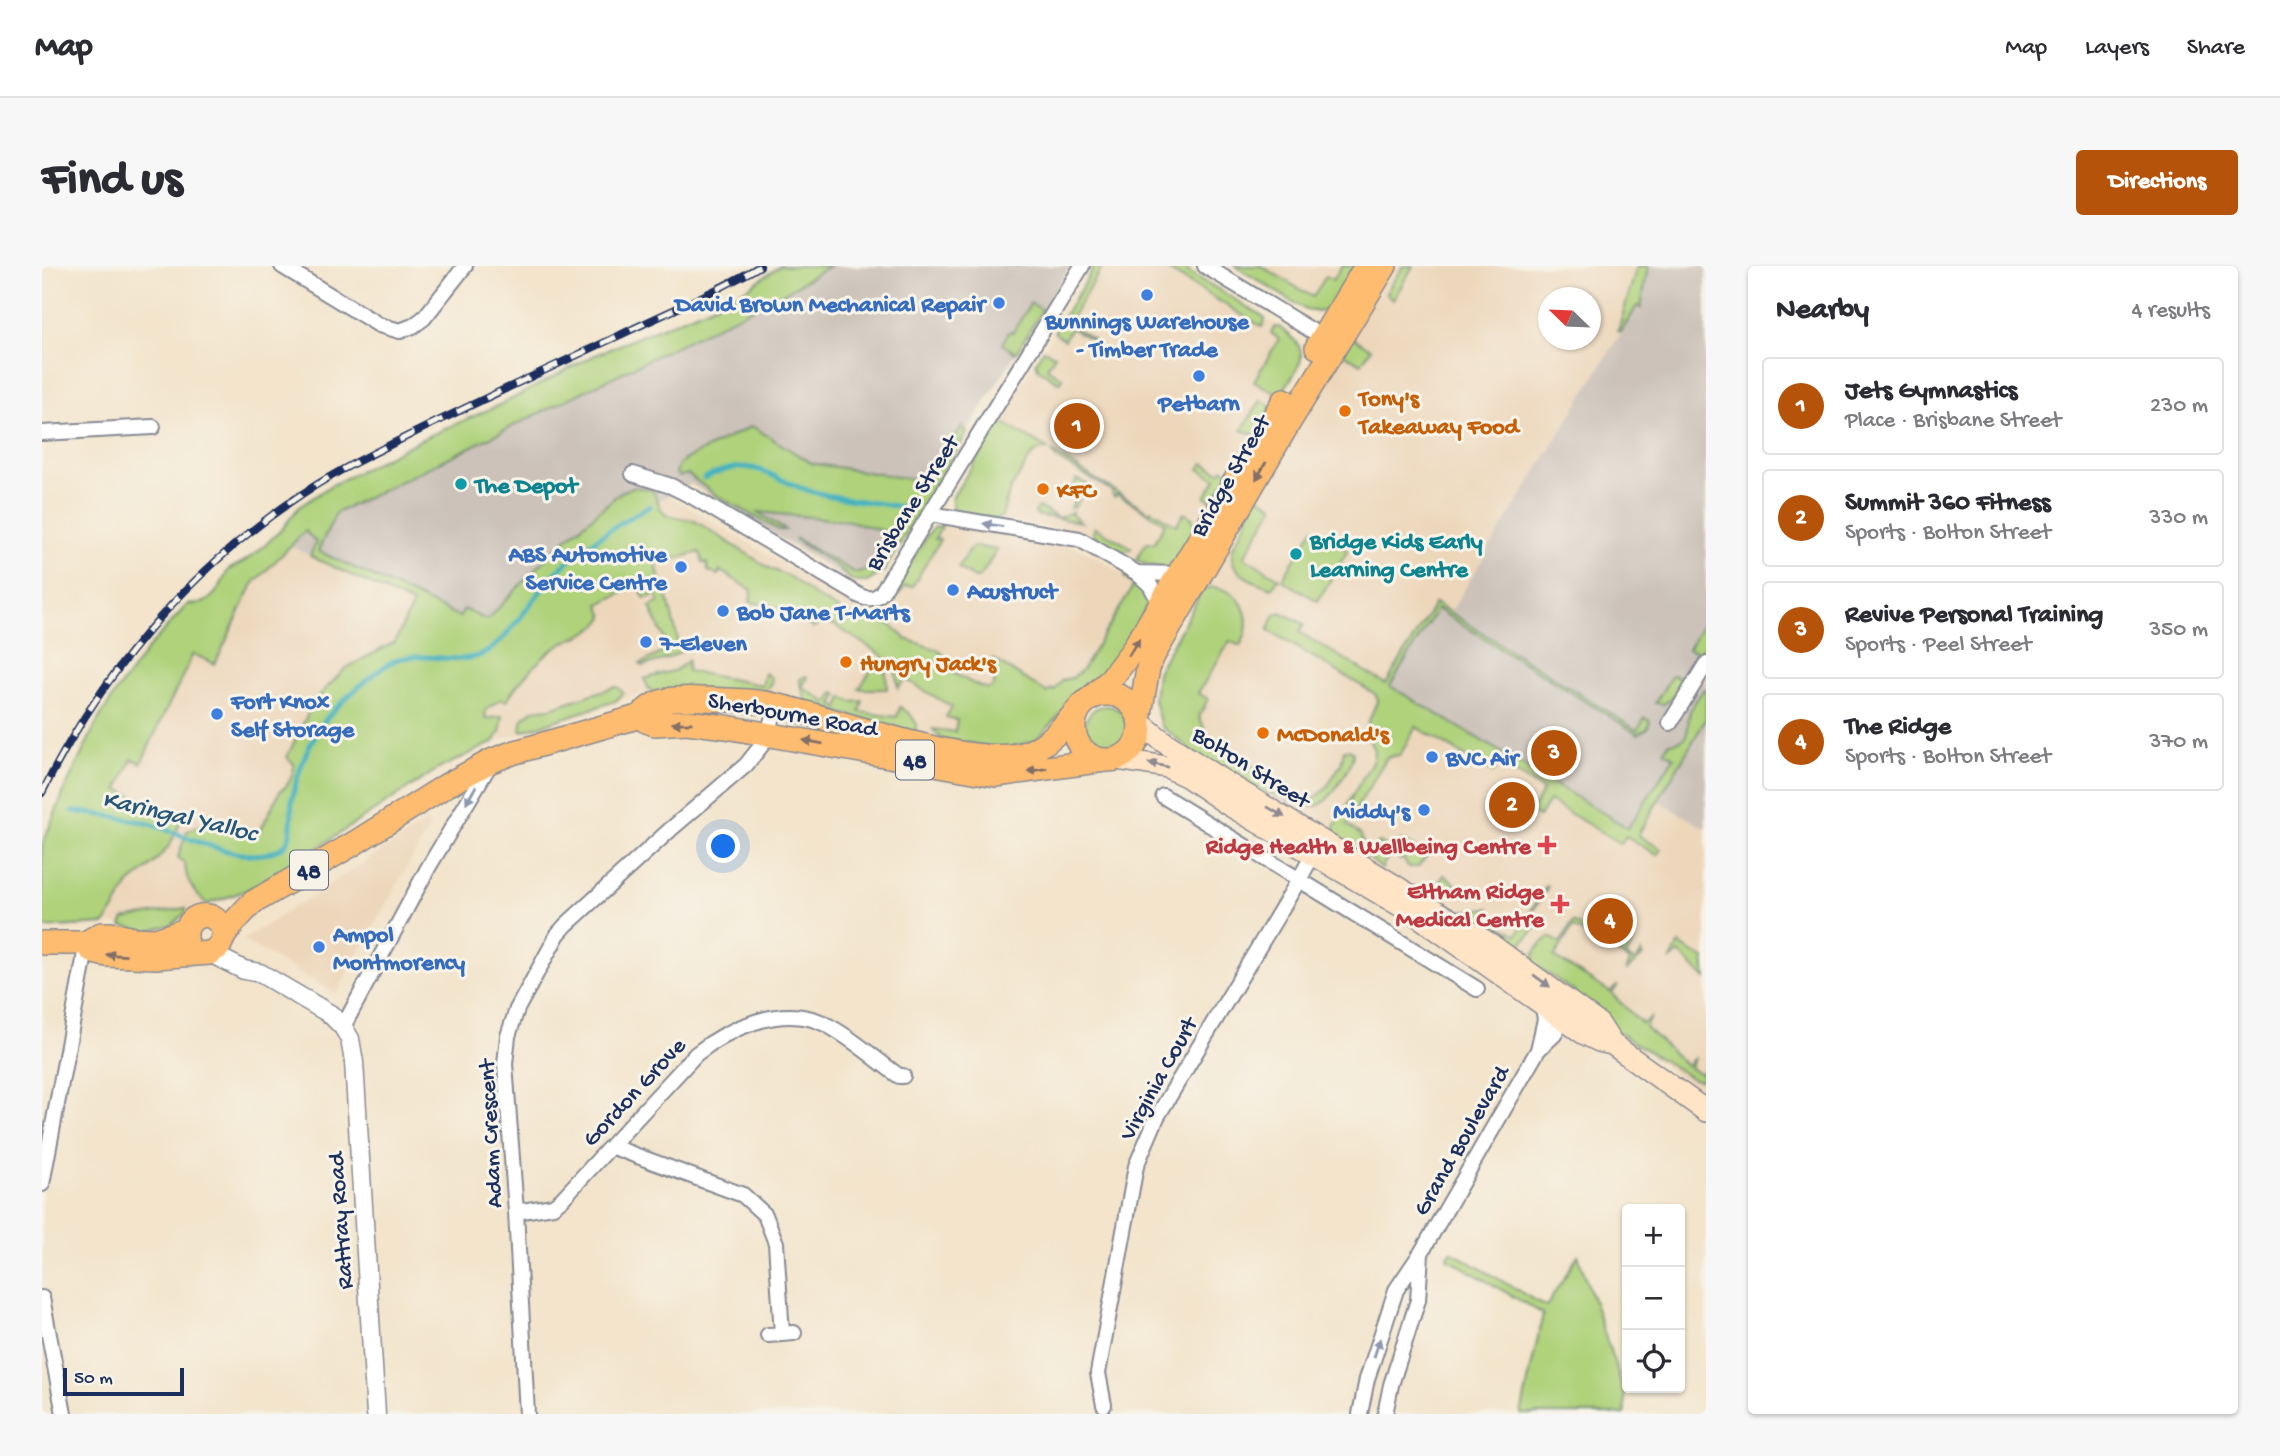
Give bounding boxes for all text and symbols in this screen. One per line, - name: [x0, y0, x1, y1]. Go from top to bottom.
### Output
- text: Map: [35, 29, 92, 67]
- text: Map: [2005, 34, 2047, 63]
- text: Layers: [2085, 34, 2149, 63]
- text: Share: [2187, 34, 2245, 63]
- button: Directions: [2076, 150, 2238, 215]
- text: Find us: [42, 153, 182, 211]
- marker: Bunnings Warehouse - Timber Trade: [1139, 287, 1155, 303]
- north arrow: [1538, 287, 1601, 350]
- place label: David Brown Mechanical Repair: [673, 292, 988, 321]
- text: Nearby: [1776, 294, 1869, 329]
- marker: David Brown Mechanical Repair: [991, 295, 1007, 311]
- text: 4 results: [2131, 298, 2210, 325]
- place label: Bunnings Warehouse - Timber Trade: [1044, 309, 1250, 366]
- marker: Petbarn: [1191, 368, 1207, 384]
- text: Jets Gymnastics: [1845, 377, 2017, 408]
- place label: Tony's Takeaway Food: [1357, 386, 1522, 443]
- place label: Petbarn: [1156, 391, 1240, 420]
- text: 1: [1796, 393, 1806, 420]
- text: 230 m: [2150, 393, 2208, 420]
- pin: 1: [1054, 400, 1100, 452]
- marker: Tony's Takeaway Food: [1337, 403, 1353, 419]
- text: Place · Brisbane Street: [1845, 408, 2061, 435]
- street label: Bridge Street: [1185, 409, 1280, 544]
- street label: Brisbane Street: [860, 429, 968, 578]
- one-way arrow: [1255, 462, 1267, 481]
- place label: The Depot: [473, 473, 579, 502]
- marker: The Depot: [453, 476, 469, 492]
- place label: KFC: [1056, 478, 1098, 507]
- marker: KFC: [1035, 481, 1051, 497]
- text: Summit 360 Fitness: [1845, 489, 2051, 520]
- text: 2: [1795, 505, 1807, 532]
- text: 330 m: [2149, 505, 2208, 532]
- one-way arrow: [982, 519, 1004, 530]
- text: Sports · Bolton Street: [1845, 520, 2051, 547]
- place label: Bridge Kids Early Learning Centre: [1309, 529, 1483, 586]
- place label: ABS Automotive Service Centre: [508, 542, 669, 599]
- marker: Bridge Kids Early Learning Centre: [1288, 546, 1304, 562]
- marker: ABS Automotive Service Centre: [673, 559, 689, 575]
- place label: Acustruct: [966, 579, 1059, 608]
- marker: Acustruct: [945, 582, 961, 598]
- place label: Bob Jane T-Marts: [736, 600, 911, 629]
- text: Revive Personal Training: [1845, 601, 2103, 632]
- marker: Bob Jane T-Marts: [715, 603, 731, 619]
- text: 3: [1795, 617, 1807, 644]
- text: 350 m: [2149, 617, 2208, 644]
- place label: 7-Eleven: [659, 631, 748, 660]
- text: Sports · Peel Street: [1845, 632, 2031, 659]
- marker: 7-Eleven: [638, 634, 654, 650]
- one-way arrow: [1128, 638, 1141, 657]
- place label: Hungry Jack's: [860, 651, 997, 680]
- marker: Hungry Jack's: [838, 654, 854, 670]
- street label: Sherbourne Road: [705, 687, 881, 746]
- place label: Fort Knox Self Storage: [230, 689, 356, 746]
- marker: Fort Knox Self Storage: [209, 706, 225, 722]
- text: The Ridge: [1845, 713, 1951, 744]
- one-way arrow: [671, 717, 693, 729]
- street label: Bolton Street: [1185, 721, 1316, 818]
- place label: McDonald's: [1277, 722, 1390, 751]
- marker: McDonald's: [1255, 725, 1271, 741]
- pin: 3: [1531, 727, 1577, 779]
- text: 4: [1796, 729, 1806, 756]
- text: 370 m: [2149, 729, 2208, 756]
- one-way arrow: [802, 736, 824, 747]
- road number: 48: [896, 740, 934, 780]
- text: Sports · Bolton Street: [1845, 744, 2051, 771]
- place label: BVC Air: [1445, 746, 1521, 775]
- marker: BVC Air: [1424, 749, 1440, 765]
- one-way arrow: [1147, 760, 1169, 771]
- one-way arrow: [1026, 765, 1048, 776]
- pin: 2: [1489, 779, 1535, 831]
- water label: Karingal Yalloc: [99, 786, 262, 852]
- one-way arrow: [465, 786, 477, 805]
- place label: Middy's: [1333, 799, 1411, 828]
- marker: Middy's: [1416, 802, 1432, 818]
- one-way arrow: [1266, 806, 1285, 819]
- your location: [706, 829, 740, 863]
- place label: Ridge Health & Wellbeing Centre: [1205, 834, 1533, 863]
- marker: Ridge Health & Wellbeing Centre: [1537, 835, 1557, 855]
- road number: 48: [290, 850, 328, 890]
- place label: Eltham Ridge Medical Centre: [1396, 879, 1546, 936]
- marker: Eltham Ridge Medical Centre: [1550, 894, 1570, 914]
- pin: 4: [1587, 895, 1633, 947]
- place label: Ampol Montmorency: [332, 922, 465, 979]
- marker: Ampol Montmorency: [311, 939, 327, 955]
- one-way arrow: [105, 949, 127, 960]
- one-way arrow: [1533, 974, 1551, 988]
- street label: Virginia Court: [1114, 1011, 1207, 1147]
- street label: Gordon Grove: [578, 1032, 694, 1154]
- street label: Adam Crescent: [474, 1057, 511, 1209]
- street label: Grand Boulevard: [1408, 1060, 1519, 1222]
- street label: Rattray Road: [323, 1149, 362, 1290]
- map controls: [1622, 1204, 1685, 1393]
- button: +: [1622, 1204, 1685, 1267]
- button: −: [1622, 1267, 1685, 1330]
- button: locate: [1622, 1330, 1685, 1393]
- one-way arrow: [1372, 1338, 1383, 1359]
- scale bar: [63, 1365, 184, 1397]
- text: 50 m: [74, 1368, 113, 1391]

